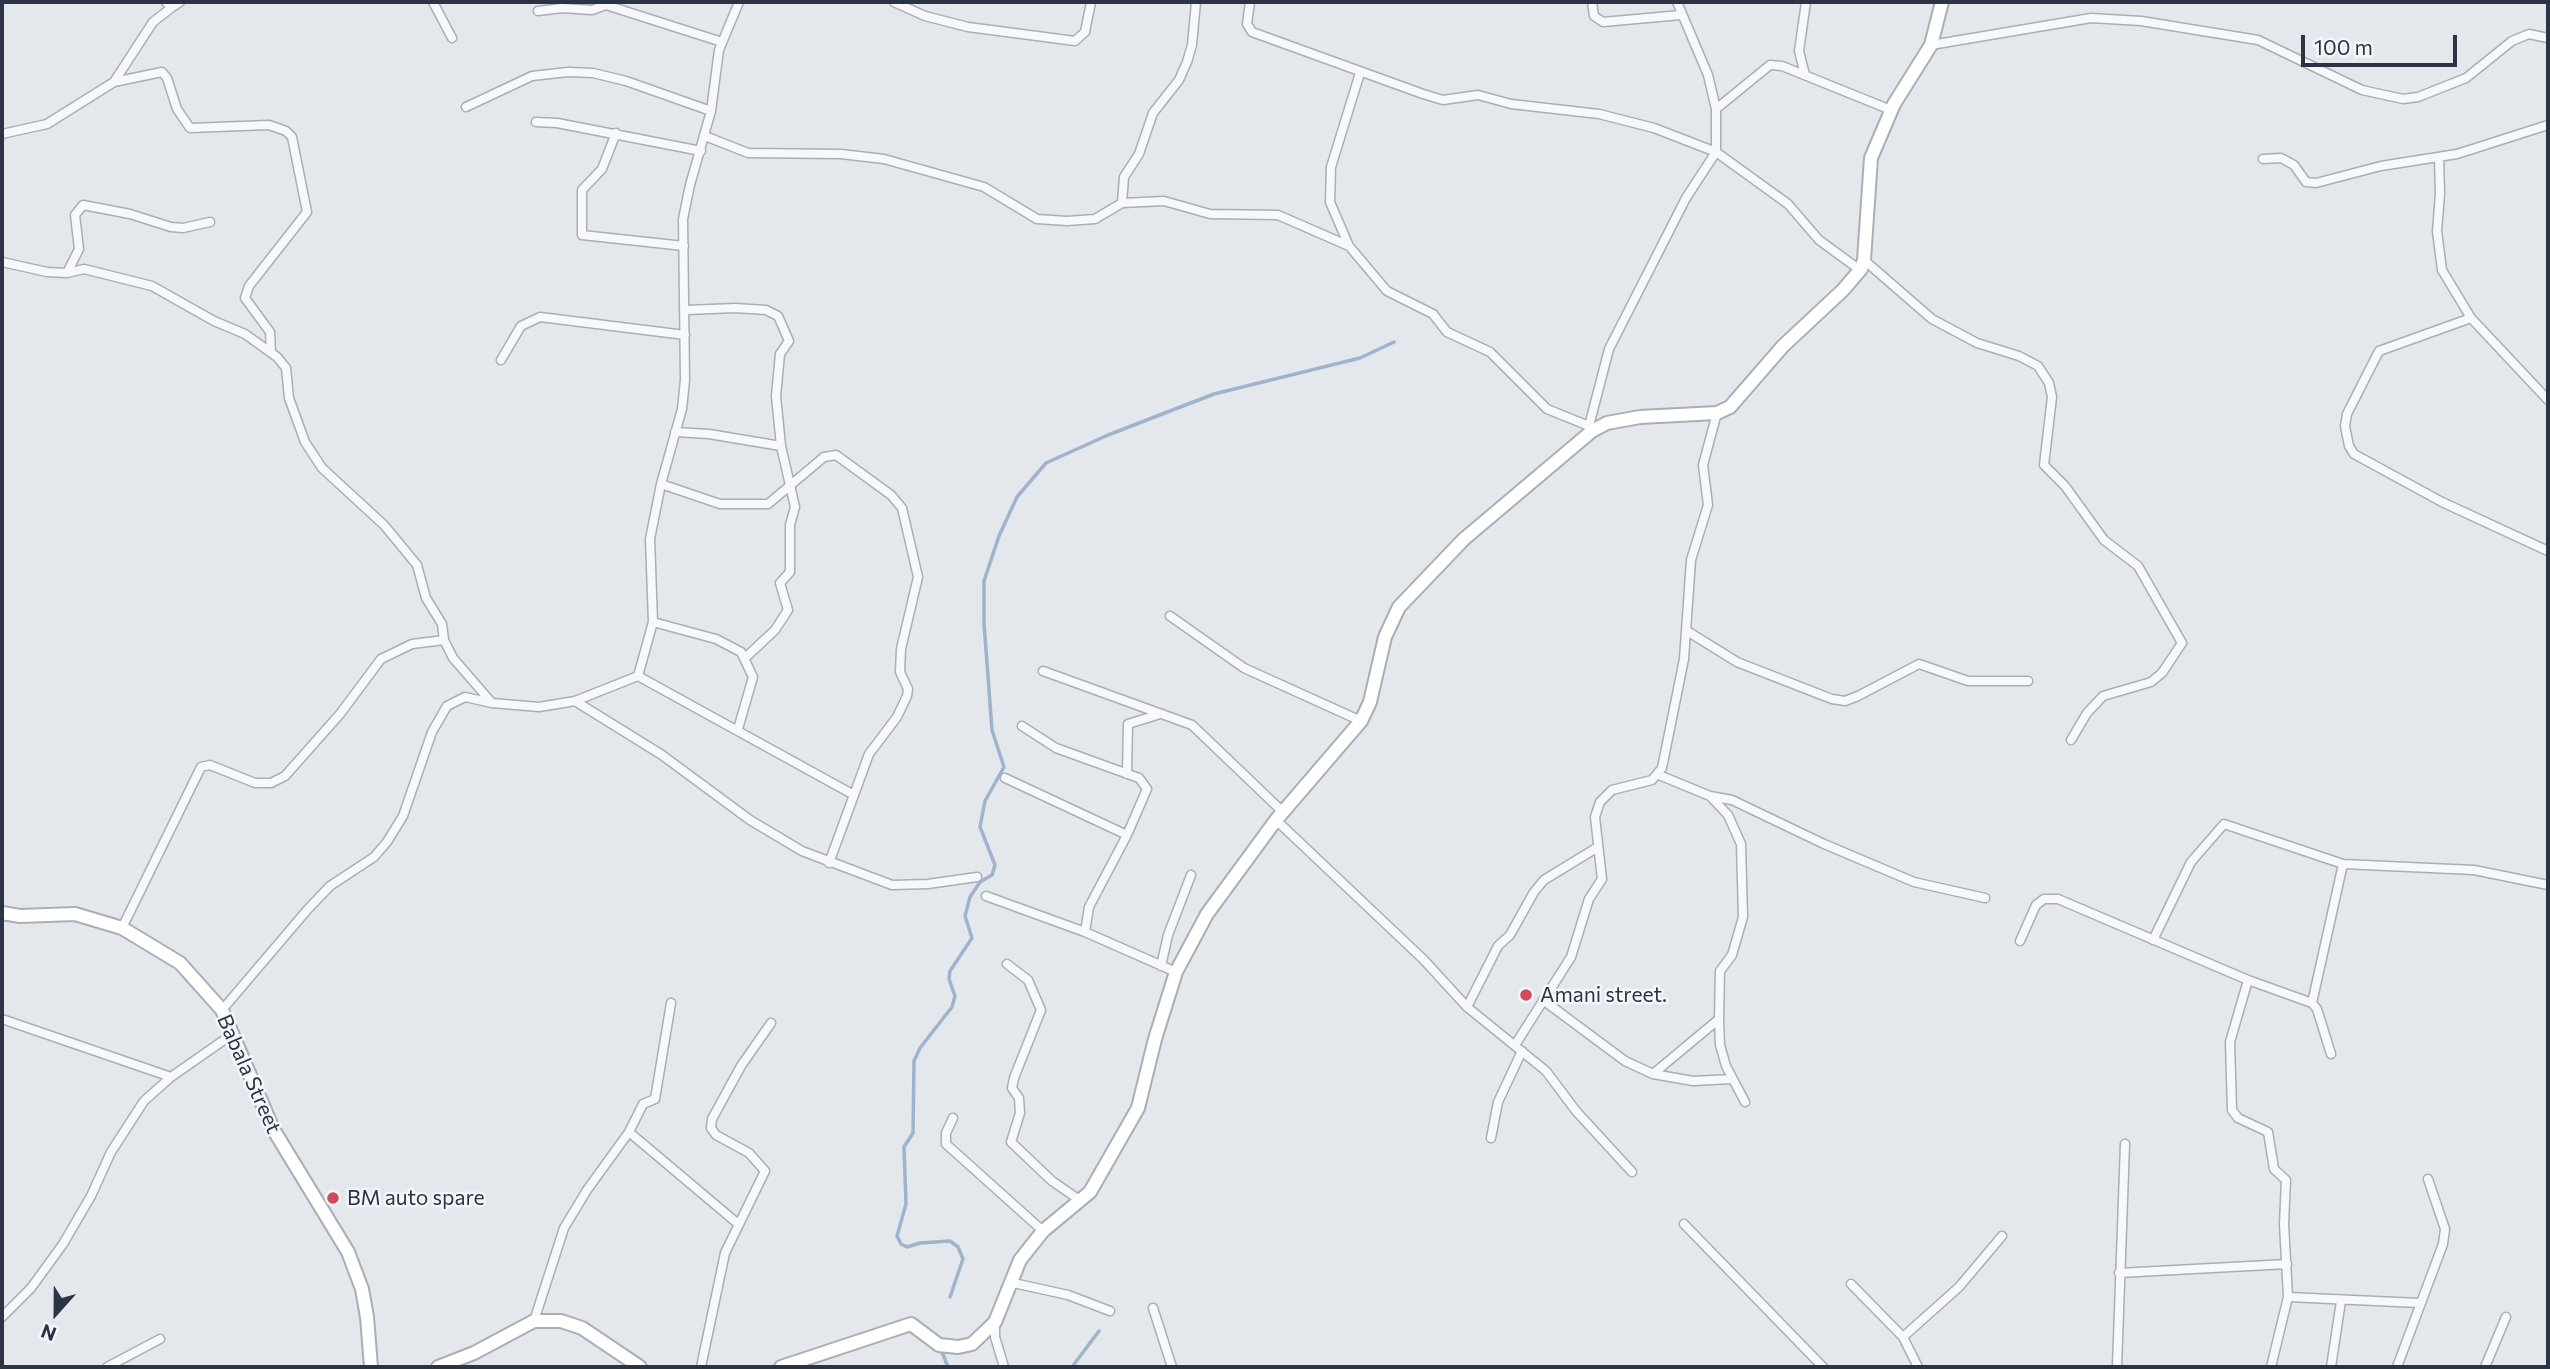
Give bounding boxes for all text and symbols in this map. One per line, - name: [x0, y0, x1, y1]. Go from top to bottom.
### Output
- scale bar: [2305, 21, 2461, 65]
- text: 100 m: [2314, 34, 2373, 59]
- place label: Amani street.: [1540, 982, 1667, 1008]
- marker: Amani street.: [1518, 987, 1534, 1003]
- street label: Babala Street: [212, 1011, 286, 1137]
- place label: BM auto spare: [347, 1185, 484, 1211]
- marker: BM auto spare: [325, 1190, 341, 1206]
- north arrow: [21, 1278, 91, 1348]
- text: N: [38, 1320, 59, 1346]

